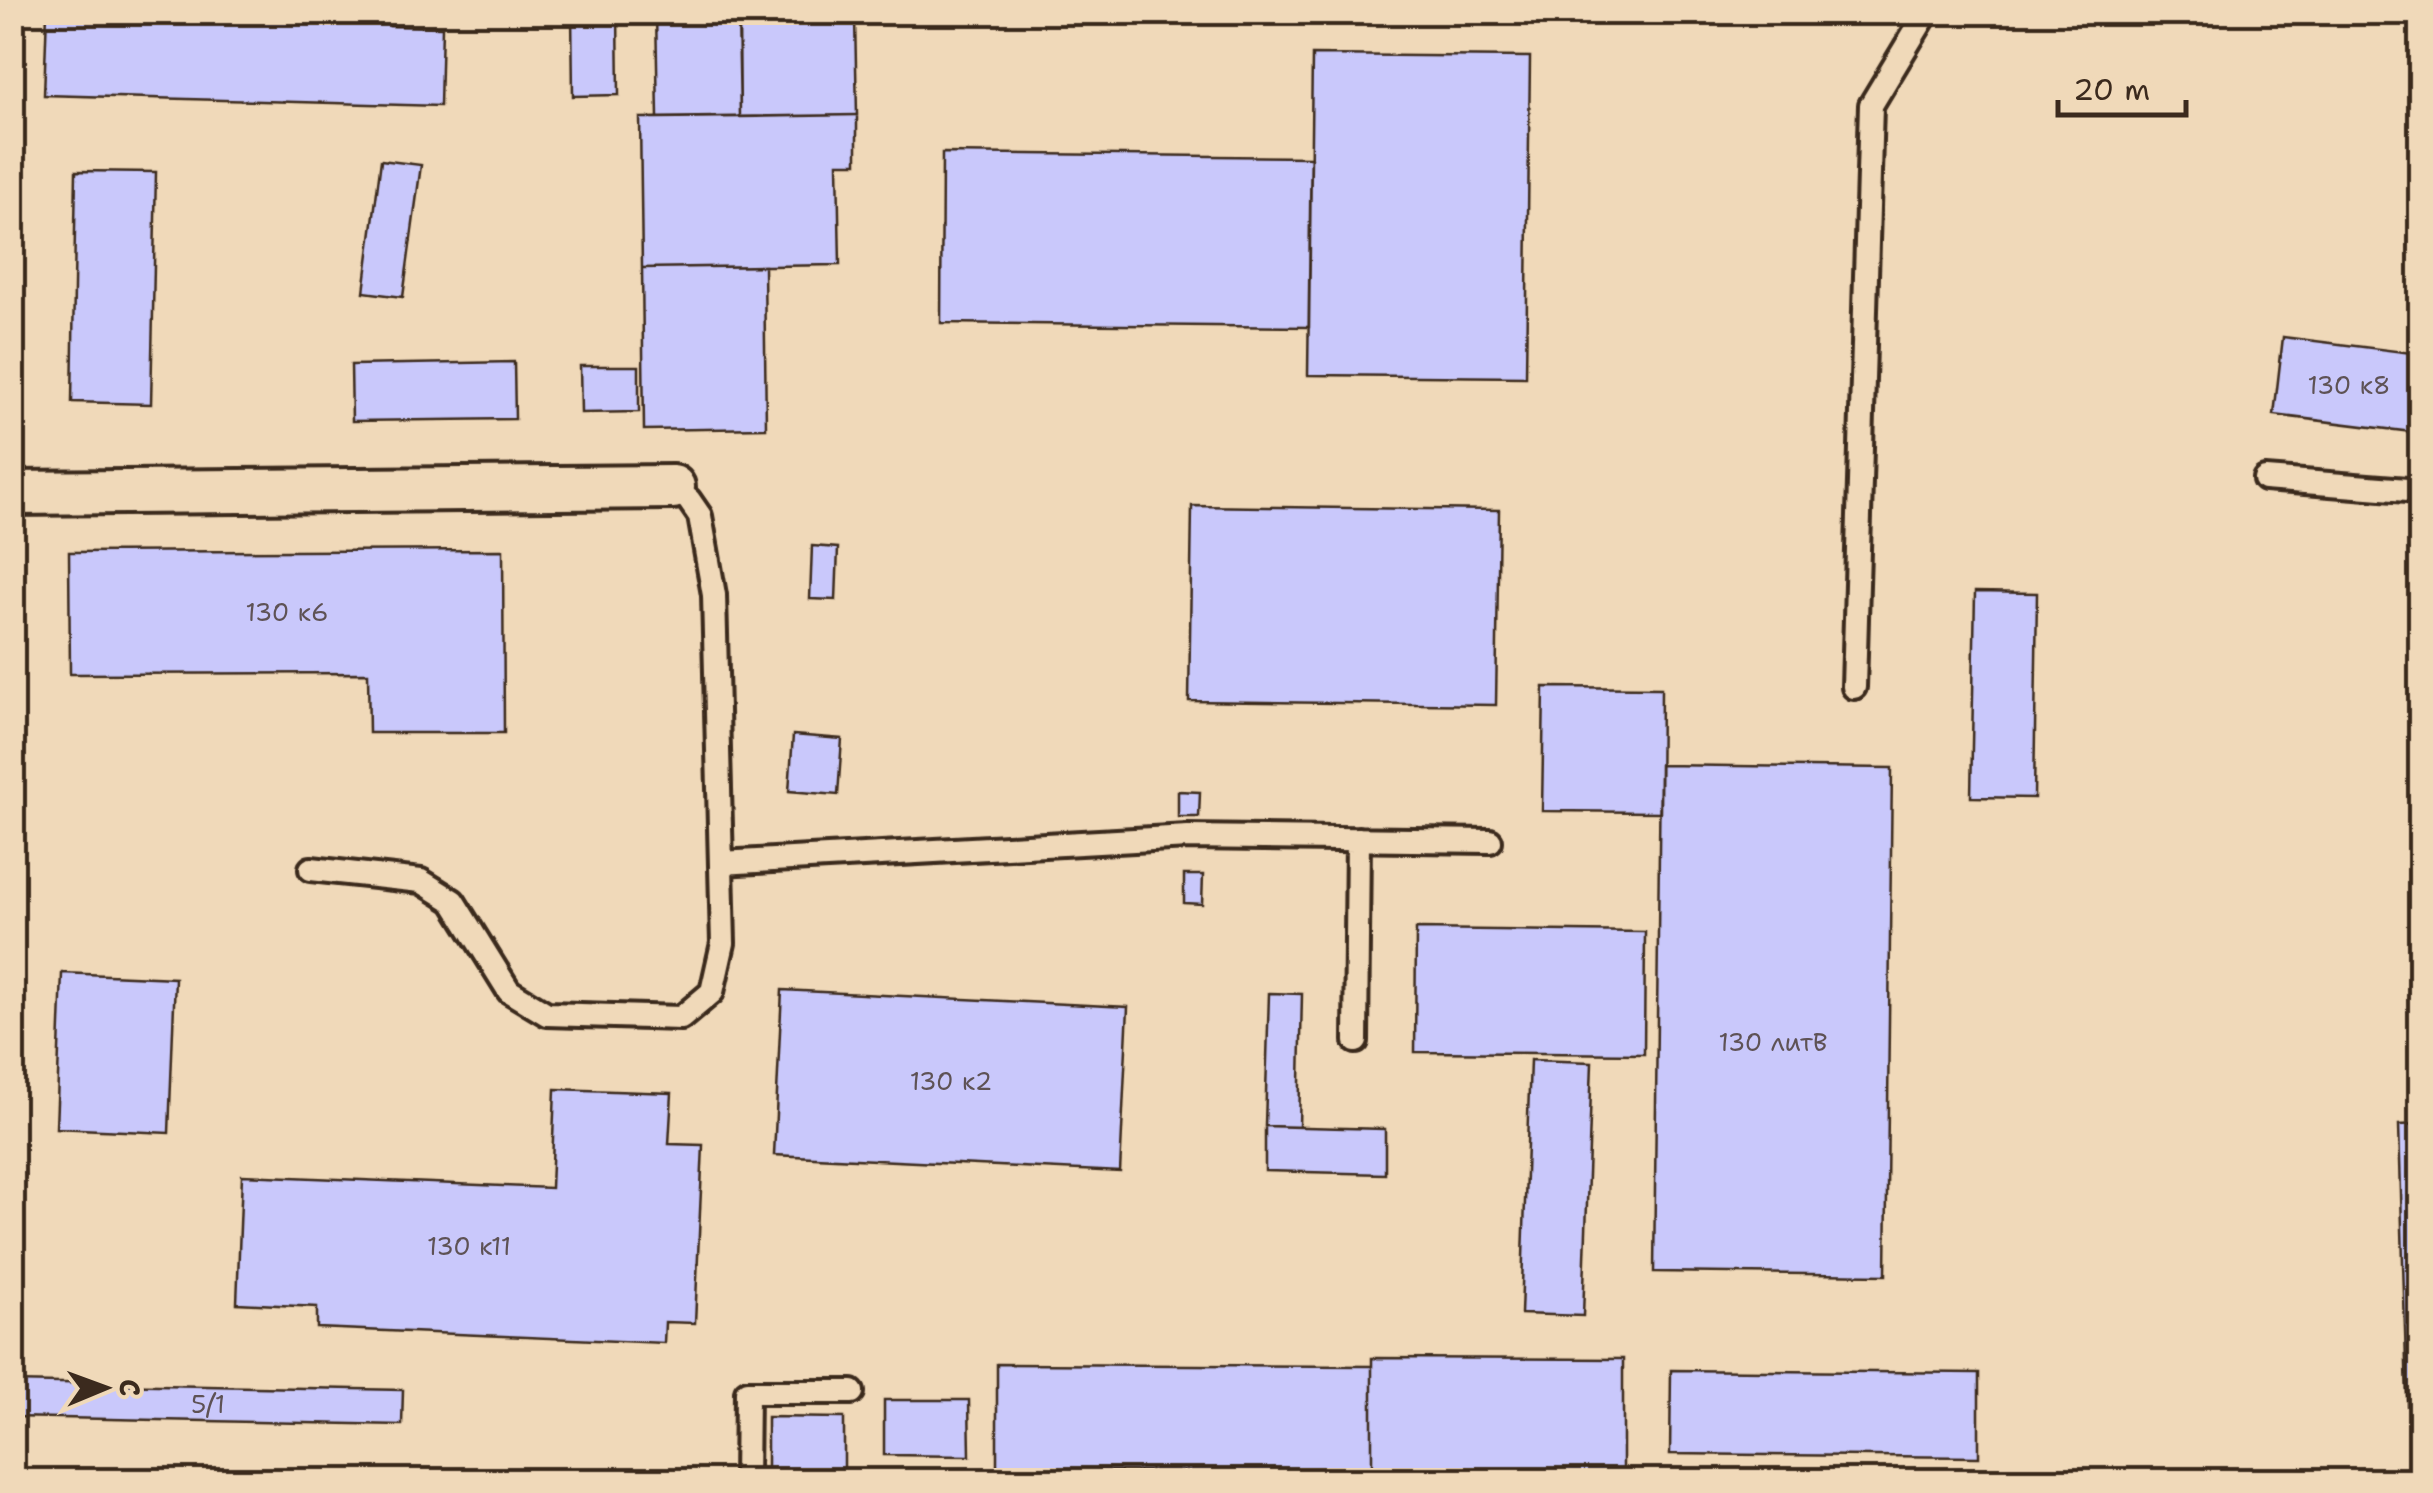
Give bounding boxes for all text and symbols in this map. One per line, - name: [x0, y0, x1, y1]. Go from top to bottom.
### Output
- scale bar: [2058, 55, 2186, 117]
- text: 20 m: [2073, 69, 2150, 110]
- house number: 130 к8: [2307, 368, 2391, 402]
- house number: 130 к6: [245, 595, 329, 629]
- house number: 130 литВ: [1719, 1025, 1827, 1059]
- house number: 130 к2: [910, 1064, 992, 1098]
- house number: 130 к11: [427, 1229, 511, 1263]
- north arrow: [55, 1338, 155, 1438]
- text: С: [111, 1379, 149, 1396]
- house number: 5/1: [191, 1387, 225, 1421]

